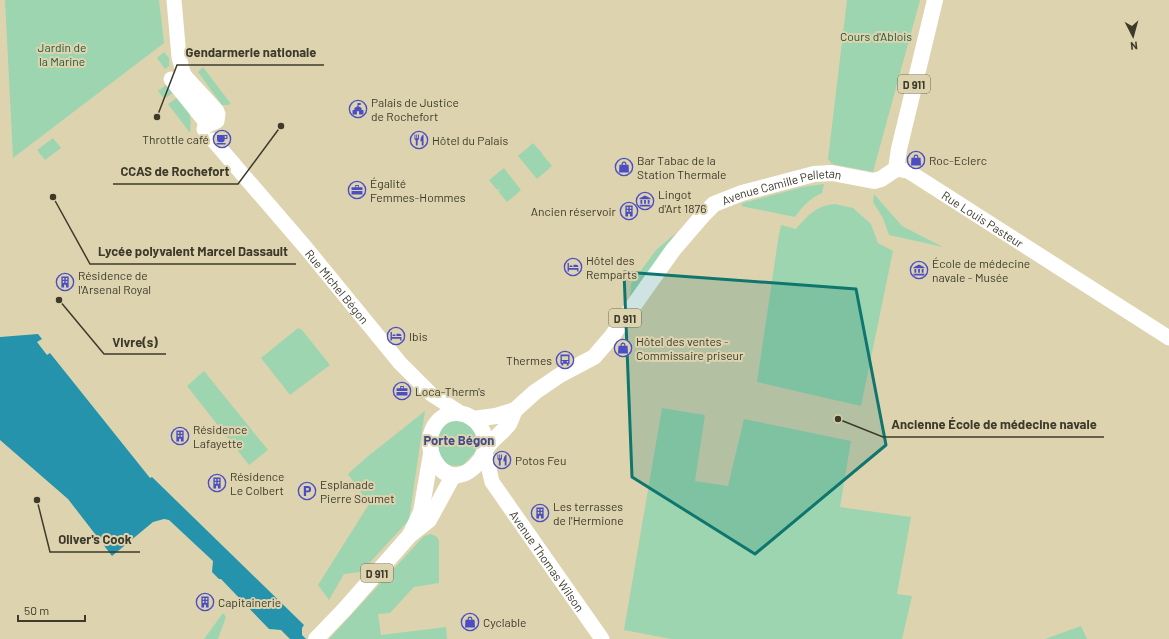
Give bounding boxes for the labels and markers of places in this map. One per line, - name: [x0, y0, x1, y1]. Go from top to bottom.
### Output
- callout: Gendarmerie nationale: [177, 40, 324, 65]
- place label: Palais de Justice de Rochefort: [371, 95, 459, 123]
- public building icon: Palais de Justice de Rochefort: [348, 99, 368, 119]
- cafe icon: Throttle café: [212, 129, 232, 149]
- restaurant icon: Hôtel du Palais: [409, 130, 429, 150]
- place label: Throttle café: [142, 132, 209, 146]
- place label: Hôtel du Palais: [432, 133, 508, 147]
- shop icon: Roc-Eclerc: [906, 150, 926, 170]
- place label: Bar Tabac de la Station Thermale: [637, 153, 727, 181]
- place label: Roc-Eclerc: [929, 153, 987, 167]
- shop icon: Bar Tabac de la Station Thermale: [614, 157, 634, 177]
- callout: CCAS de Rochefort: [113, 159, 238, 184]
- place label: Égalité Femmes-Hommes: [370, 176, 466, 204]
- office icon: Égalité Femmes-Hommes: [347, 180, 367, 200]
- place label: Lingot d'Art 1876: [658, 187, 706, 215]
- museum icon: Lingot d'Art 1876: [635, 191, 655, 211]
- building icon: Ancien réservoir: [619, 201, 639, 221]
- place label: Ancien réservoir: [531, 204, 617, 218]
- callout: Lycée polyvalent Marcel Dassault: [90, 239, 296, 264]
- place label: Hôtel des Remparts: [586, 253, 637, 281]
- place label: École de médecine navale - Musée: [932, 256, 1030, 284]
- hotel icon: Hôtel des Remparts: [563, 257, 583, 277]
- museum icon: École de médecine navale - Musée: [909, 260, 929, 280]
- place label: Résidence de l'Arsenal Royal: [78, 268, 151, 296]
- building icon: Résidence de l'Arsenal Royal: [55, 272, 75, 292]
- hotel icon: Ibis: [386, 326, 406, 346]
- callout: Vivre(s): [104, 329, 166, 354]
- place label: Ibis: [409, 329, 428, 343]
- place label: Hôtel des ventes - Commissaire priseur: [636, 334, 744, 362]
- shop icon: Hôtel des ventes - Commissaire priseur: [613, 338, 633, 358]
- bus stop icon: Thermes: [555, 350, 575, 370]
- place label: Thermes: [506, 353, 552, 367]
- office icon: Loca-Therm's: [392, 381, 412, 401]
- place label: Loca-Therm's: [415, 384, 486, 398]
- callout: Ancienne École de médecine navale: [883, 412, 1104, 437]
- place label: Résidence Lafayette: [193, 422, 247, 450]
- building icon: Résidence Lafayette: [170, 426, 190, 446]
- restaurant icon: Potos Feu: [492, 450, 512, 470]
- place label: Potos Feu: [515, 453, 566, 467]
- place label: Résidence Le Colbert: [230, 469, 284, 497]
- building icon: Résidence Le Colbert: [207, 473, 227, 493]
- place label: Esplanade Pierre Soumet: [320, 477, 395, 505]
- parking icon: Esplanade Pierre Soumet: [297, 481, 317, 501]
- place label: Les terrasses de l'Hermione: [553, 499, 624, 527]
- building icon: Les terrasses de l'Hermione: [530, 503, 550, 523]
- callout: Oliver's Cook: [50, 527, 140, 552]
- building icon: Capitainerie: [195, 592, 215, 612]
- place label: Capitainerie: [218, 595, 281, 609]
- shop icon: Cyclable: [460, 612, 480, 632]
- place label: Cyclable: [483, 615, 526, 629]

